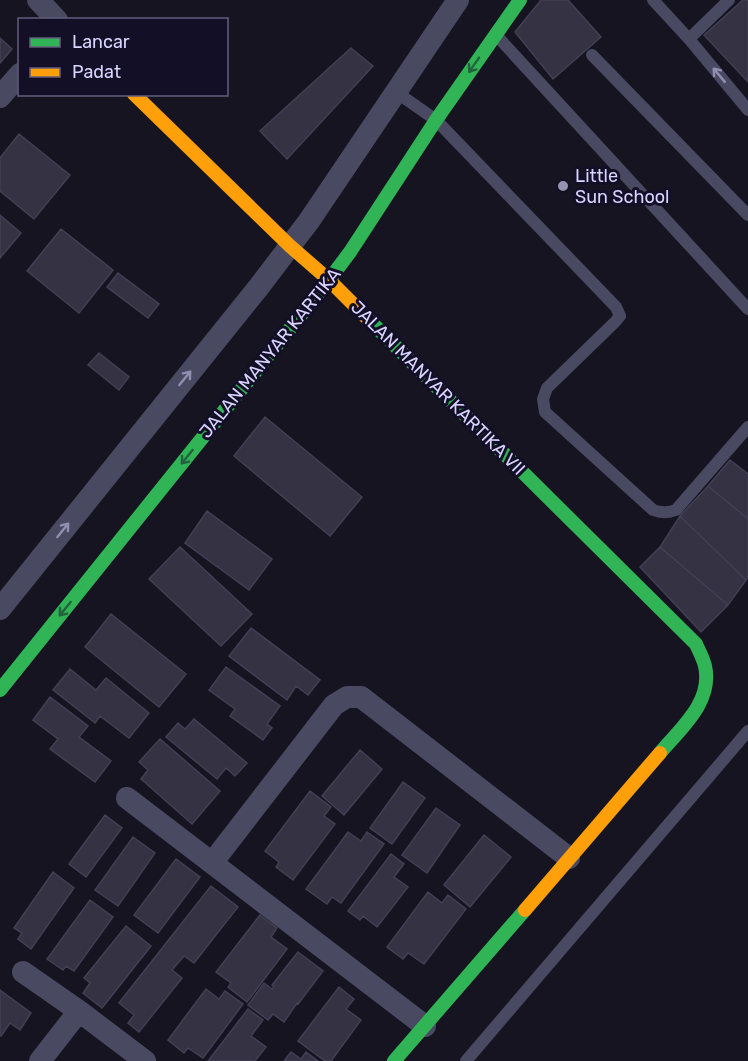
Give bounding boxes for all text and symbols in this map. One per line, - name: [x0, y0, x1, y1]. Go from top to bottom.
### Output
- legend: [18, 18, 228, 96]
- text: Lancar: [72, 31, 130, 53]
- one-way arrow: [468, 56, 480, 73]
- text: Padat: [72, 61, 121, 83]
- one-way arrow: [712, 67, 725, 83]
- place label: Little Sun School: [575, 165, 669, 208]
- marker: Little Sun School: [556, 179, 570, 193]
- street label: JALAN MANYAR KARTIKA: [195, 263, 345, 443]
- street label: JALAN MANYAR KARTIKA VII: [346, 296, 530, 480]
- one-way arrow: [179, 371, 192, 387]
- one-way arrow: [181, 449, 194, 465]
- one-way arrow: [56, 523, 70, 538]
- one-way arrow: [59, 601, 72, 617]

